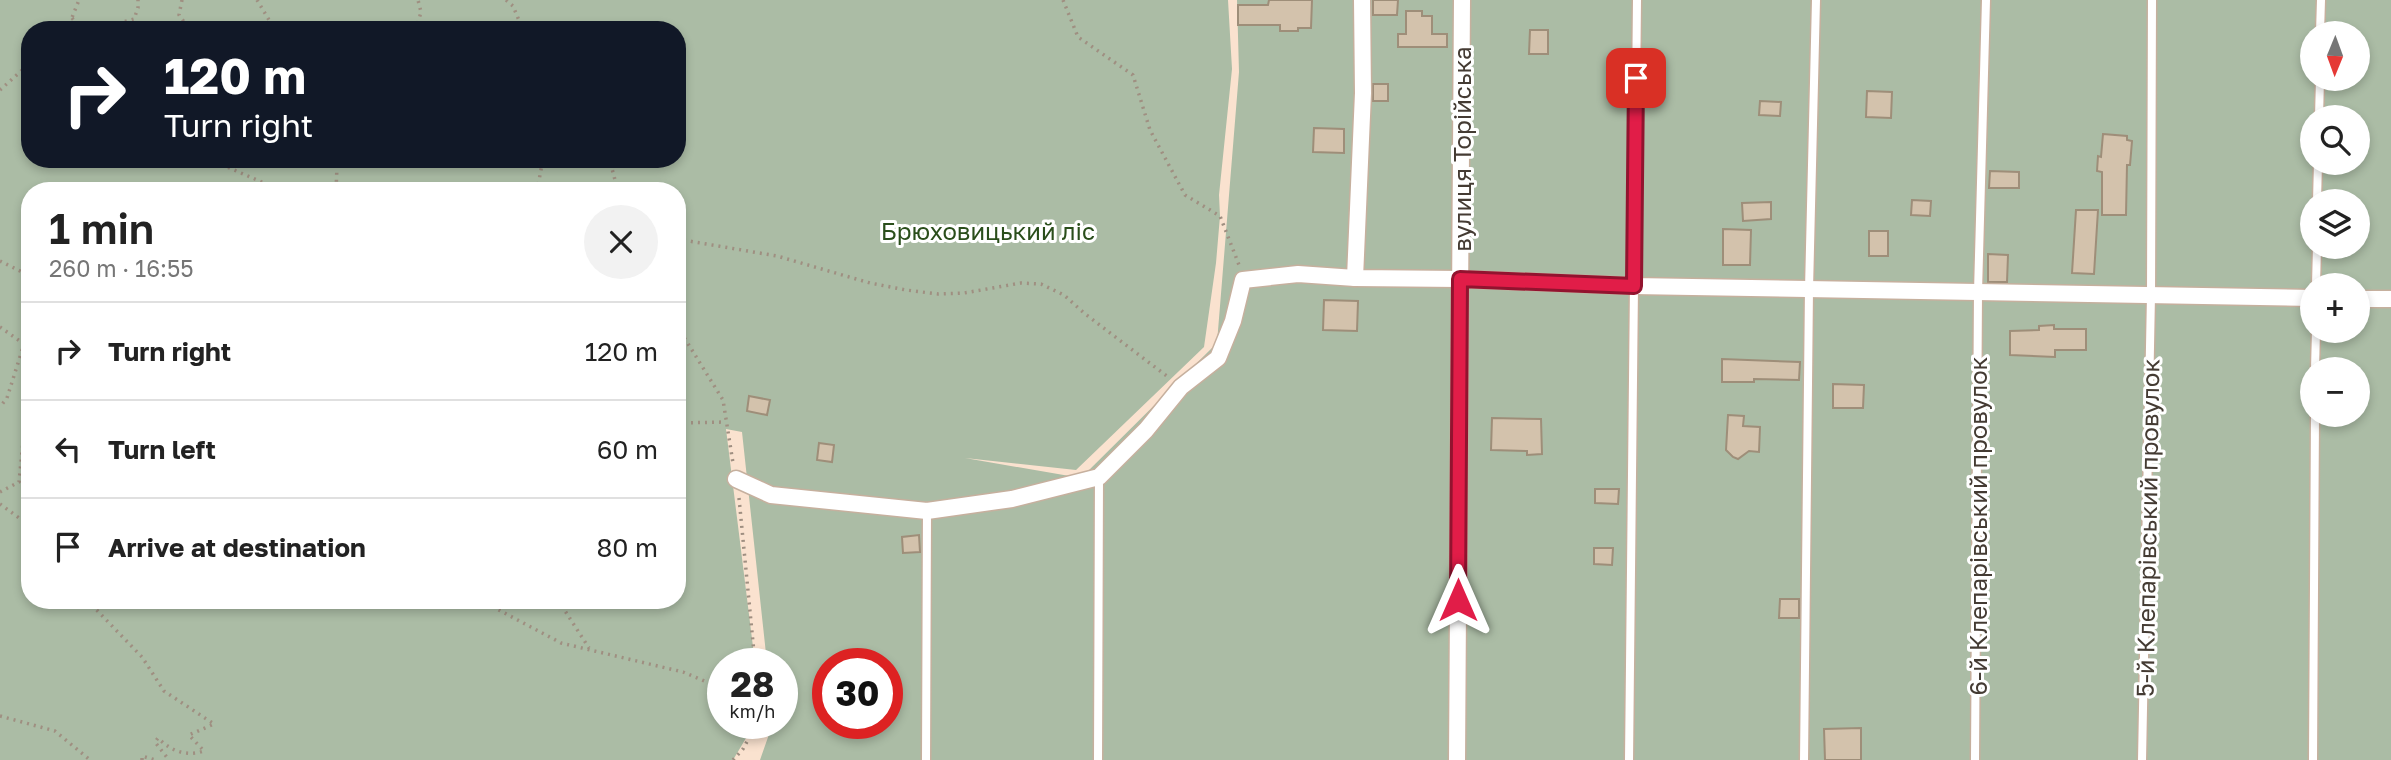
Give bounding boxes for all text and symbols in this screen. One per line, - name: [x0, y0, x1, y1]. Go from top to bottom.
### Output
- north arrow: [2300, 21, 2370, 91]
- map controls: [2300, 21, 2370, 427]
- text: 120 m: [164, 46, 306, 105]
- street label: вулиця Торійська: [1447, 46, 1476, 252]
- pin: [1606, 48, 1666, 108]
- icon: right: [49, 49, 140, 140]
- icon: arrive: [1617, 59, 1655, 97]
- button: search: [2300, 105, 2370, 175]
- text: Turn right: [164, 106, 313, 144]
- button: layers: [2300, 189, 2370, 259]
- text: 1 min: [49, 203, 154, 253]
- button: close: [584, 205, 658, 279]
- park label: Брюховицький ліс: [881, 216, 1095, 245]
- text: 260 m · 16:55: [49, 254, 194, 282]
- button: +: [2300, 273, 2370, 343]
- icon: right: [49, 332, 87, 370]
- text: Turn right: [108, 336, 231, 367]
- text: 120 m: [585, 336, 658, 367]
- street label: 6-й Клепарівський провулок: [1963, 356, 1992, 695]
- button: −: [2300, 357, 2370, 427]
- street label: 5-й Клепарівський провулок: [2130, 358, 2164, 697]
- icon: left: [49, 430, 87, 468]
- text: Turn left: [108, 434, 216, 465]
- text: 60 m: [597, 434, 658, 465]
- icon: arrive: [49, 528, 87, 566]
- text: Arrive at destination: [108, 532, 366, 563]
- text: 80 m: [597, 532, 658, 563]
- position arrow: [1421, 563, 1495, 637]
- speed limit sign: 30: [812, 648, 903, 739]
- text: 28: [731, 663, 774, 705]
- text: km/h: [730, 700, 775, 722]

